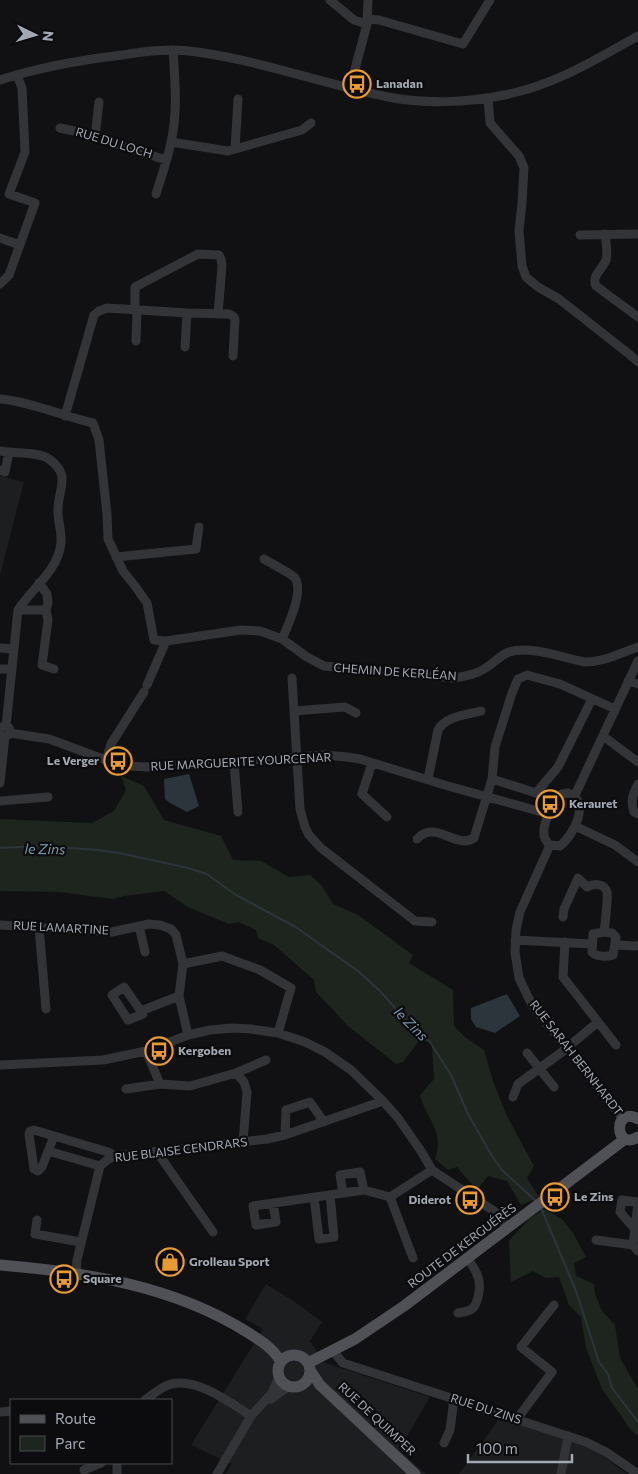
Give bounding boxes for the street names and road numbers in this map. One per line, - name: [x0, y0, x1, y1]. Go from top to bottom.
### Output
- street label: RUE DU LOCH: [74, 124, 154, 160]
- street label: CHEMIN DE KERLÉAN: [333, 660, 457, 682]
- street label: RUE MARGUERITE YOURCENAR: [150, 749, 332, 773]
- street label: RUE LAMARTINE: [13, 918, 109, 937]
- street label: RUE SARAH BERNHARDT: [527, 997, 626, 1118]
- street label: RUE BLAISE CENDRARS: [114, 1134, 248, 1164]
- street label: ROUTE DE KERGUÉRÈS: [405, 1200, 518, 1290]
- street label: RUE DE QUIMPER: [336, 1379, 419, 1458]
- street label: RUE DU ZINS: [449, 1390, 523, 1426]

